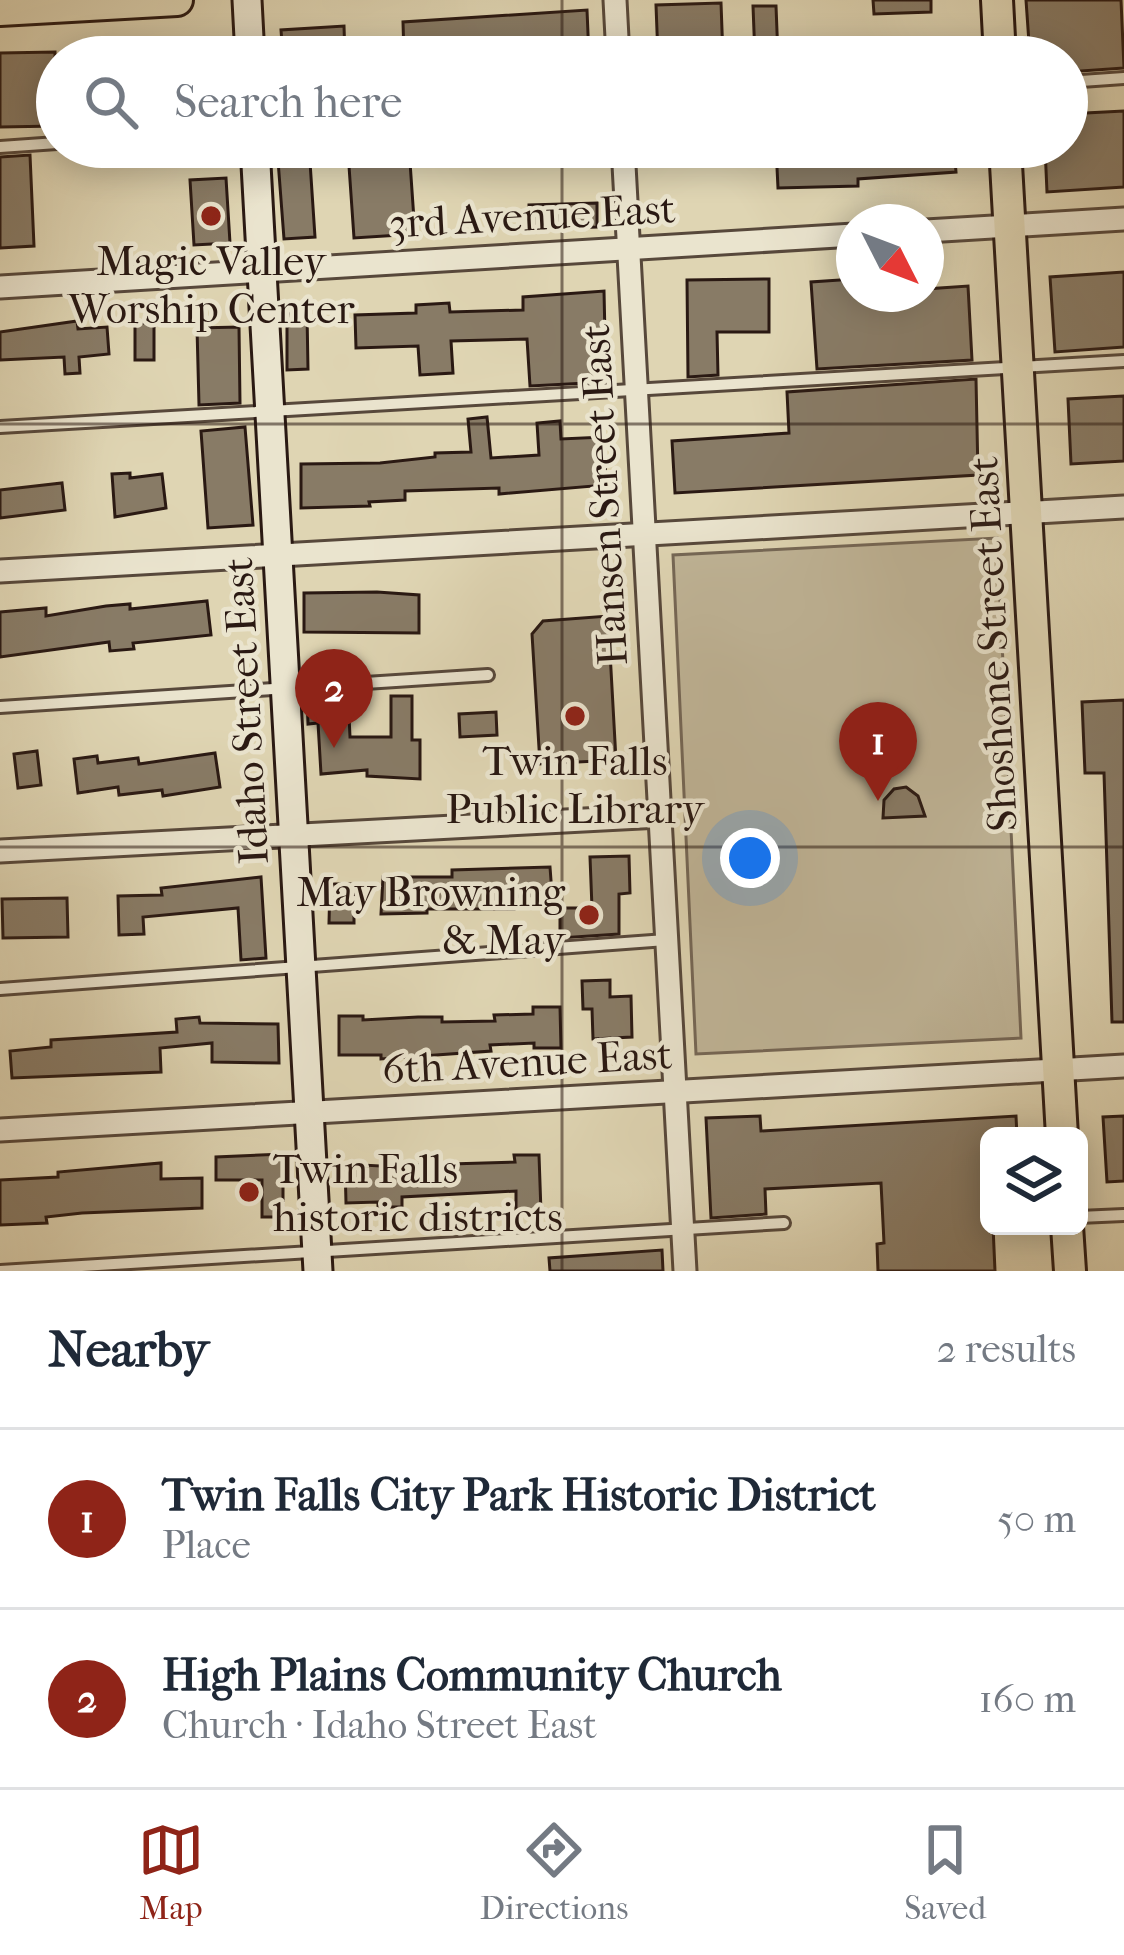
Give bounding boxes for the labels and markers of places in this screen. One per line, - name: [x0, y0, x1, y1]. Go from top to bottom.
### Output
- marker: Magic Valley Worship Center: [198, 203, 224, 229]
- place label: Magic Valley Worship Center: [66, 237, 355, 334]
- pin: 2: [295, 649, 373, 748]
- pin: 1: [839, 702, 917, 801]
- marker: Twin Falls Public Library: [562, 703, 588, 729]
- place label: Twin Falls Public Library: [446, 737, 706, 834]
- place label: May Browning & May: [296, 868, 567, 965]
- marker: May Browning & May: [576, 902, 602, 928]
- place label: Twin Falls historic districts: [273, 1145, 563, 1242]
- marker: Twin Falls historic districts: [236, 1179, 262, 1205]

